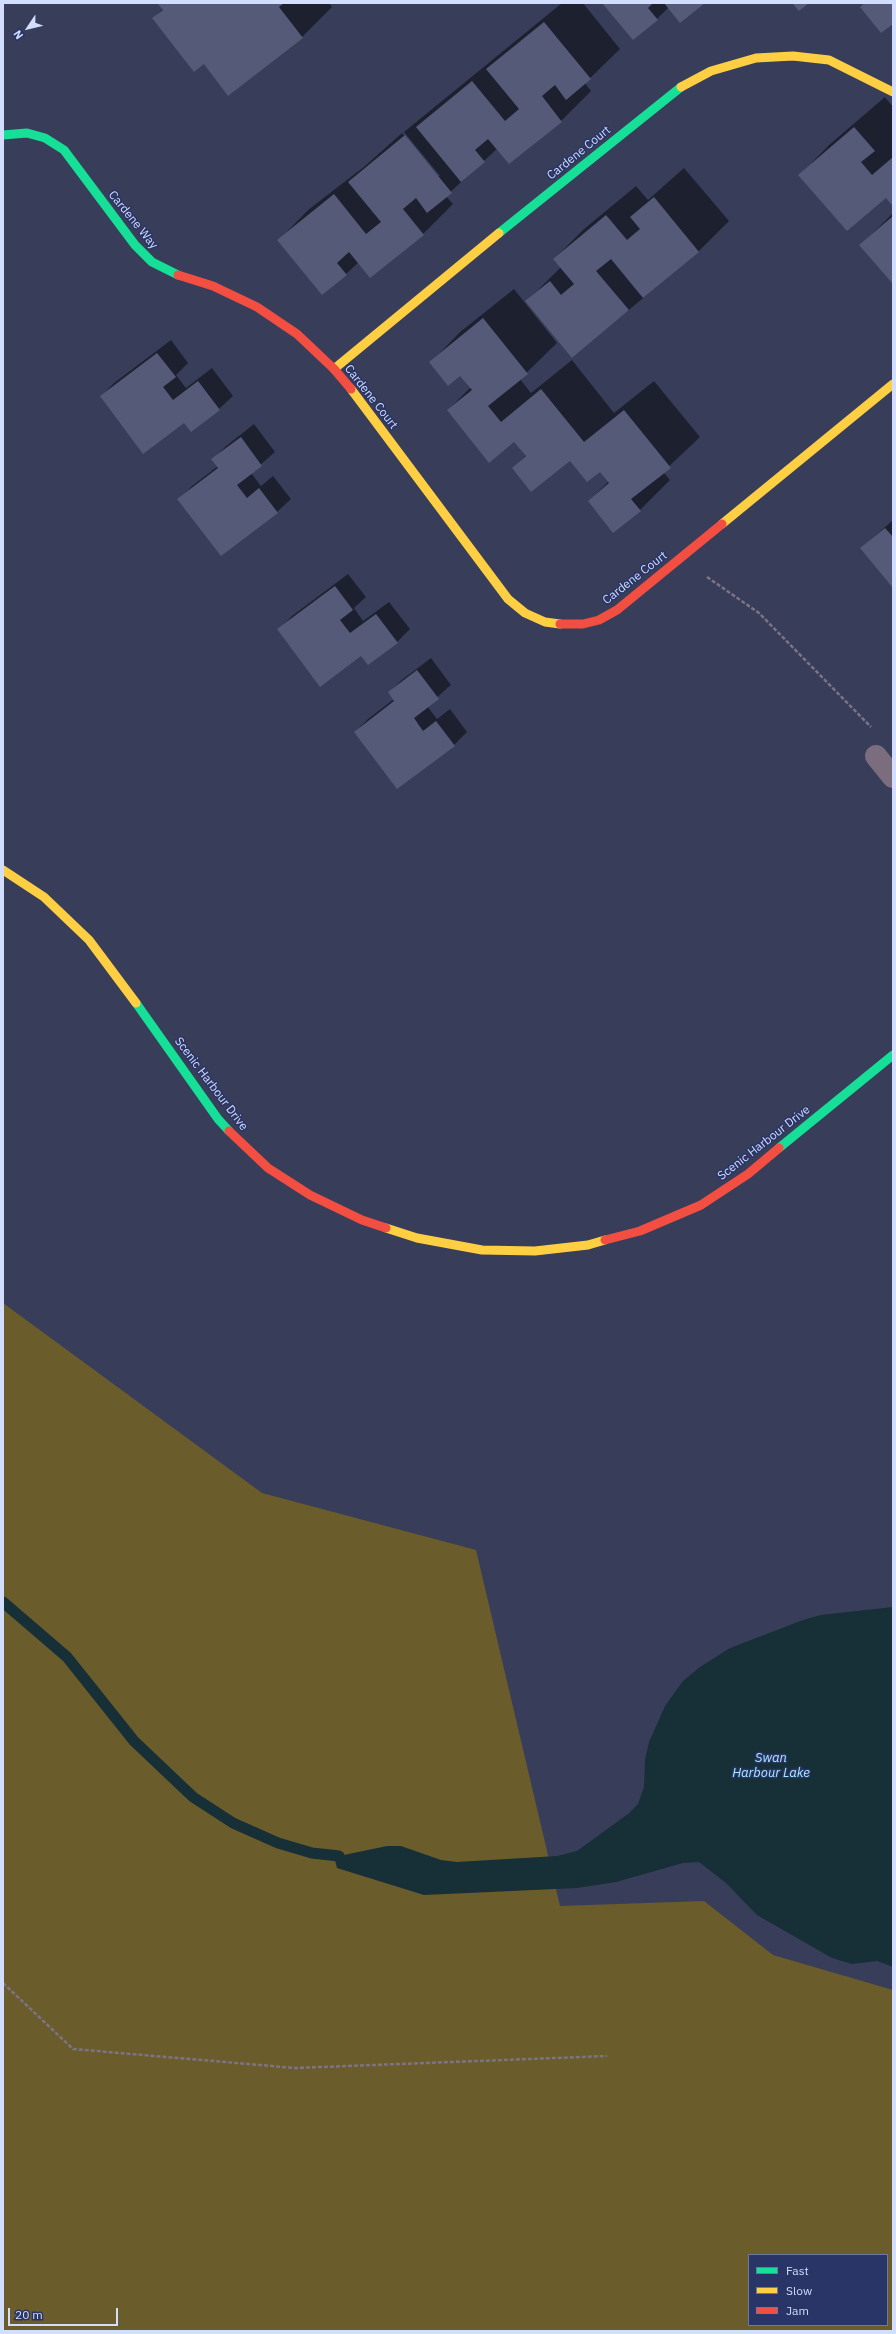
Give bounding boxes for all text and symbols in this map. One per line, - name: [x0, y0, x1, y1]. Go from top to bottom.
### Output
- north arrow: [8, 8, 48, 48]
- text: N: [10, 28, 26, 42]
- street label: Cardene Court: [544, 123, 614, 183]
- street label: Cardene Way: [105, 188, 161, 252]
- street label: Cardene Court: [341, 362, 401, 432]
- street label: Cardene Court: [600, 548, 670, 608]
- street label: Scenic Harbour Drive: [171, 1035, 251, 1133]
- street label: Scenic Harbour Drive: [715, 1103, 813, 1183]
- water label: Swan Harbour Lake: [732, 1750, 810, 1781]
- legend: [748, 2254, 888, 2326]
- text: Fast: [786, 2263, 809, 2278]
- text: Slow: [786, 2283, 812, 2298]
- scale bar: [10, 2300, 120, 2326]
- text: Jam: [786, 2303, 809, 2318]
- text: 20 m: [15, 2307, 43, 2322]

